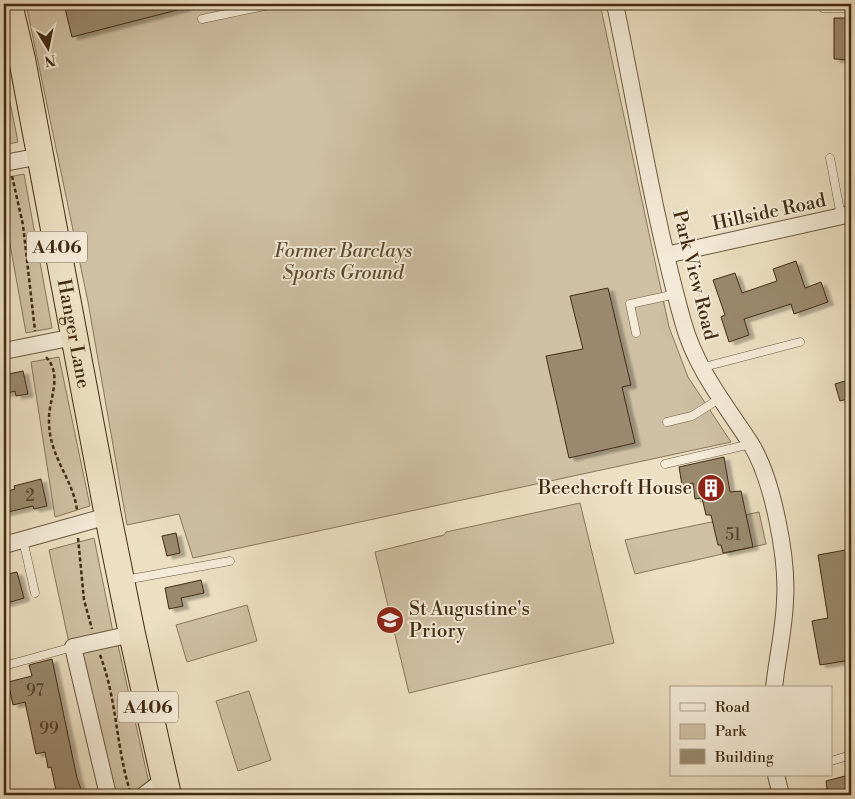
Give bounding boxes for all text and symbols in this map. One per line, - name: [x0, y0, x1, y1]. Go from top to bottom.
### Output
- north arrow: [22, 22, 72, 72]
- text: N: [43, 50, 57, 70]
- street label: Hillside Road: [710, 188, 828, 236]
- street label: Park View Road: [667, 208, 723, 343]
- road number: A406: [27, 232, 87, 262]
- park label: Former Barclays Sports Ground: [274, 239, 412, 285]
- street label: Hanger Lane: [52, 277, 96, 390]
- building icon: Beechcroft House: [696, 473, 726, 503]
- place label: Beechcroft House: [537, 476, 692, 500]
- house number: 2: [25, 486, 35, 506]
- house number: 51: [725, 525, 741, 545]
- place label: St Augustine's Priory: [409, 597, 530, 643]
- school or university icon: St Augustine's Priory: [375, 605, 405, 635]
- house number: 97: [26, 681, 44, 701]
- legend: [670, 686, 832, 776]
- road number: A406: [118, 692, 178, 722]
- text: Road: [715, 698, 750, 717]
- house number: 99: [39, 719, 59, 739]
- text: Park: [715, 722, 747, 741]
- text: Building: [714, 748, 774, 767]

